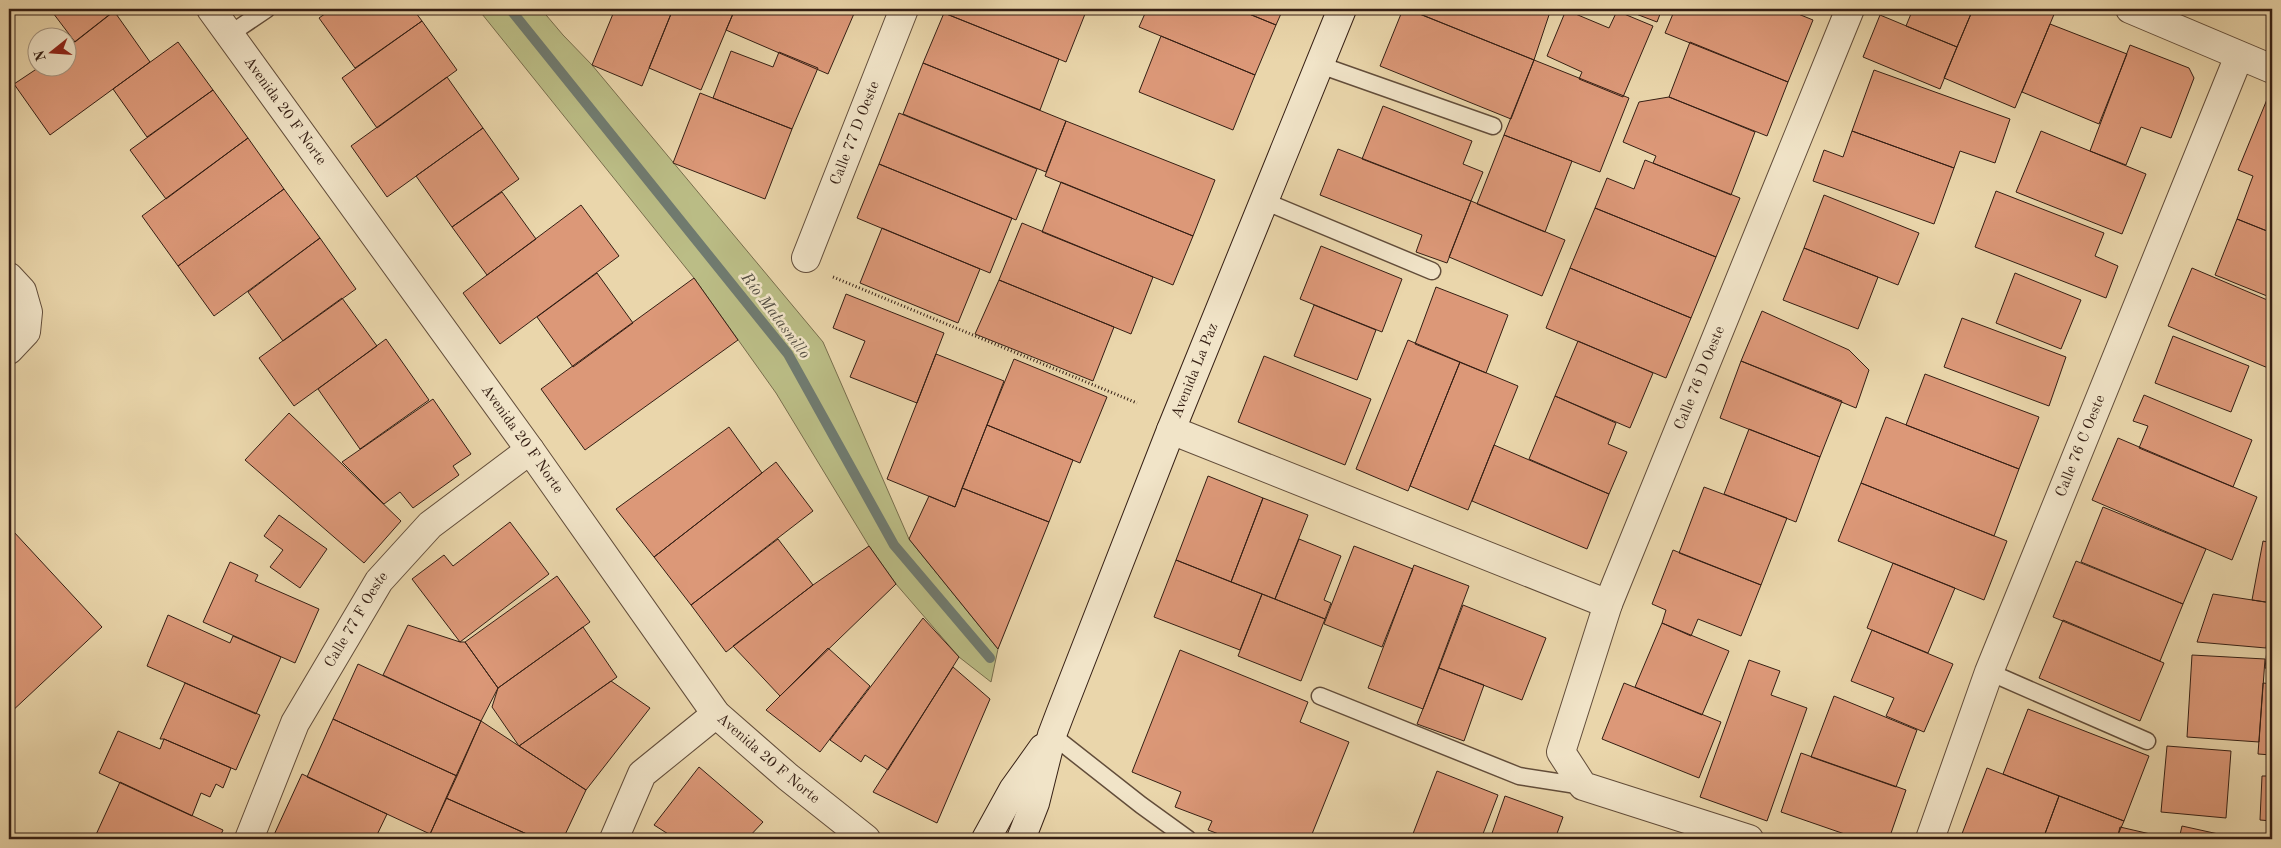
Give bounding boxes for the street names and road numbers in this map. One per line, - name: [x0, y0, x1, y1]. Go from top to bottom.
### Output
- street label: Avenida 20 F Norte: [241, 54, 329, 168]
- street label: Calle 77 D Oeste: [828, 79, 882, 187]
- street label: Avenida La Paz: [1169, 321, 1221, 421]
- street label: Calle 76 D Oeste: [1672, 324, 1728, 432]
- street label: Avenida 20 F Norte: [478, 382, 566, 497]
- street label: Calle 76 C Oeste: [2053, 393, 2108, 499]
- street label: Calle 77 F Oeste: [322, 569, 391, 670]
- street label: Avenida 20 F Norte: [714, 711, 822, 807]

